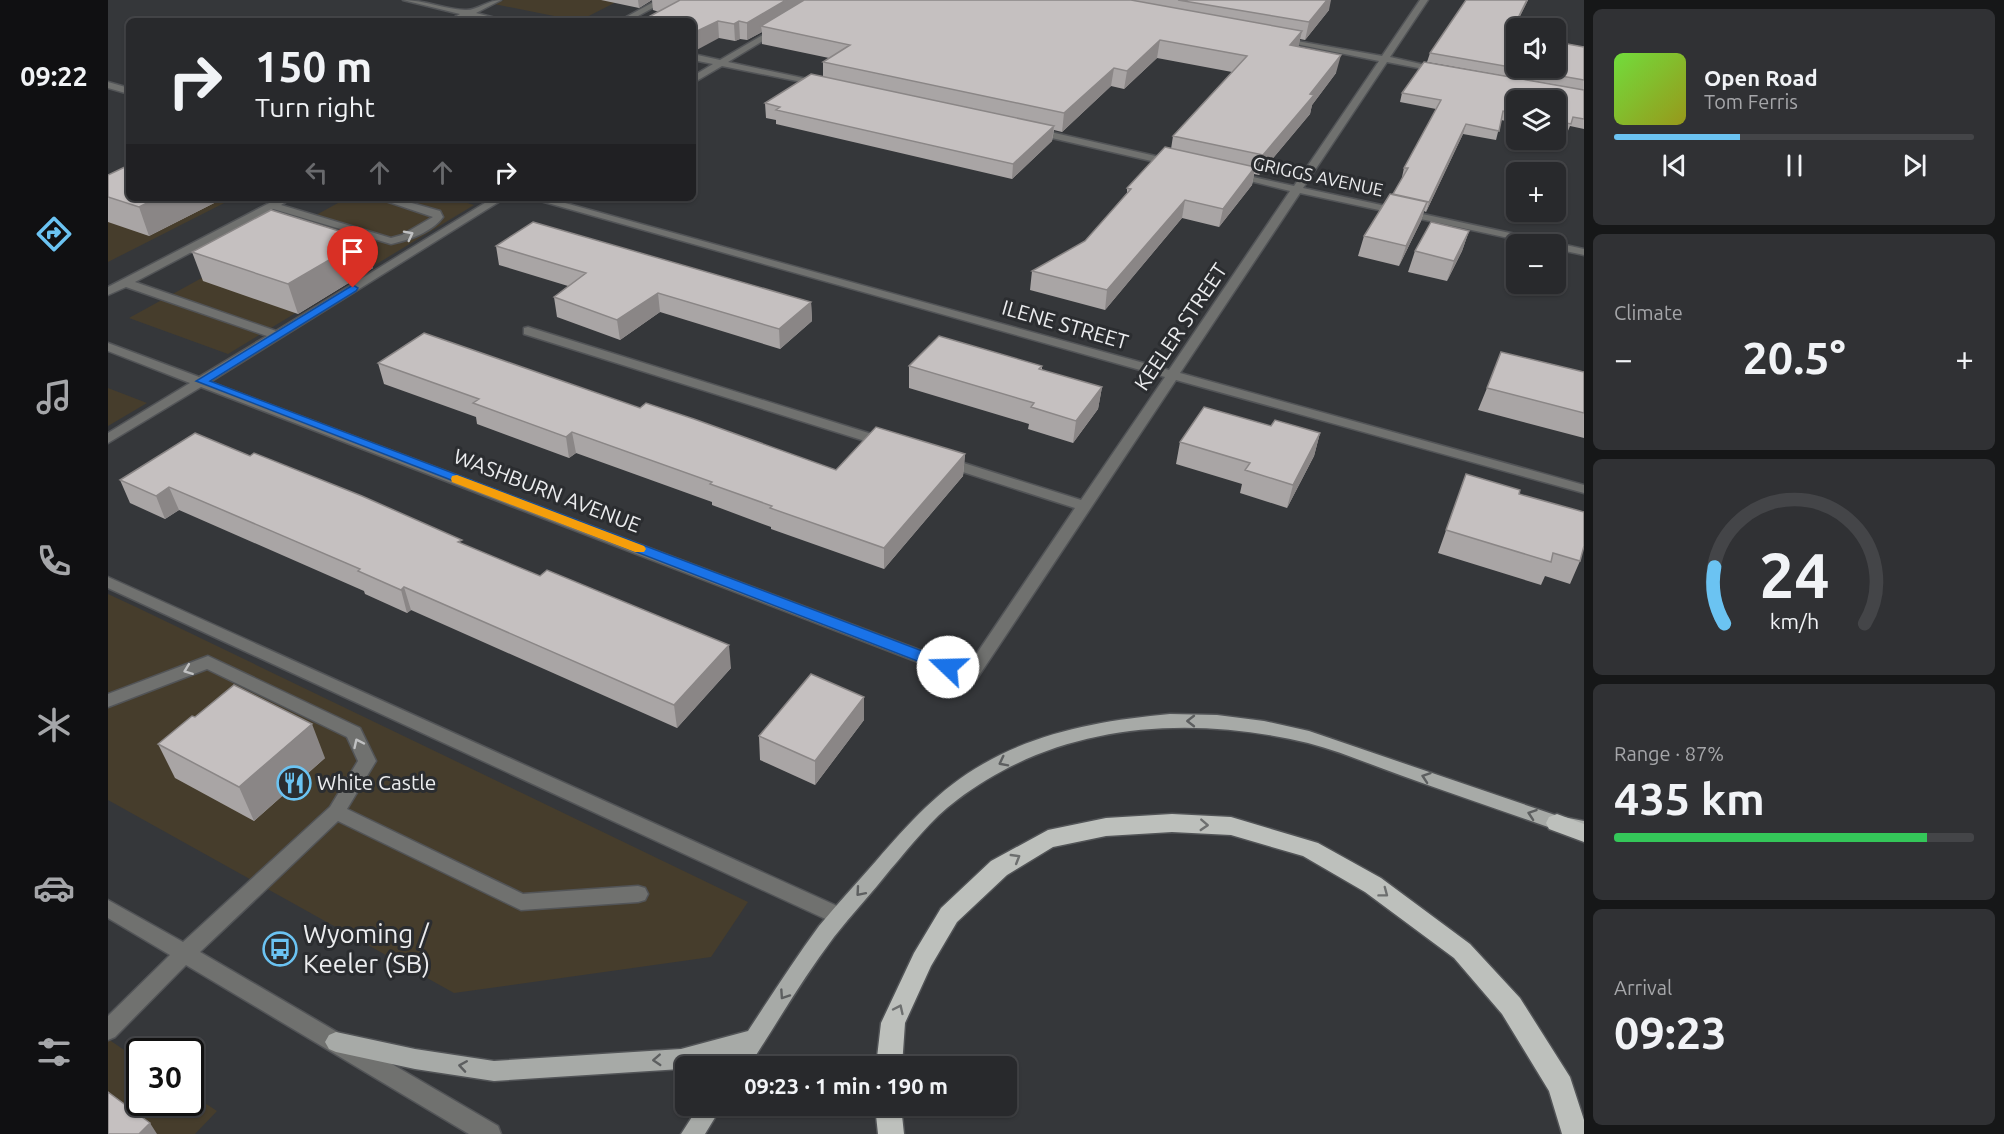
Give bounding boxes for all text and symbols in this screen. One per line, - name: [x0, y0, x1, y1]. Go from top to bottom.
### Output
- map controls: [1506, 18, 1566, 294]
- button: sound: [1506, 18, 1566, 78]
- icon: right: [156, 42, 234, 120]
- text: 150 m: [255, 43, 372, 90]
- text: 09:22: [20, 61, 88, 91]
- text: Open Road: [1704, 65, 1818, 90]
- button: layers: [1506, 90, 1566, 150]
- text: Tom Ferris: [1704, 90, 1798, 113]
- text: Turn right: [255, 92, 375, 122]
- icon: previous: [1658, 149, 1691, 182]
- icon: pause: [1778, 149, 1811, 182]
- icon: next: [1898, 149, 1931, 182]
- street label: GRIGGS AVENUE: [1251, 152, 1385, 200]
- icon: left: [300, 156, 333, 189]
- icon: ahead: [363, 156, 396, 189]
- icon: ahead: [426, 156, 459, 189]
- icon: right: [489, 156, 522, 189]
- button: +: [1506, 162, 1566, 222]
- icon: directions: [33, 213, 75, 255]
- pin: [327, 226, 378, 288]
- one-way arrow: [403, 231, 414, 243]
- button: −: [1506, 234, 1566, 294]
- icon: arrive: [336, 235, 369, 268]
- street label: KEELER STREET: [1129, 258, 1232, 394]
- street label: ILENE STREET: [999, 295, 1132, 354]
- text: Climate: [1614, 301, 1683, 324]
- text: 20.5°: [1742, 332, 1846, 383]
- text: −: [1614, 340, 1633, 377]
- text: +: [1955, 340, 1974, 377]
- icon: music: [33, 376, 75, 418]
- street label: WASHBURN AVENUE: [451, 443, 644, 537]
- icon: phone: [33, 540, 75, 582]
- text: 24: [1759, 540, 1829, 610]
- text: km/h: [1769, 609, 1819, 633]
- position arrow: [916, 635, 980, 699]
- one-way arrow: [183, 663, 194, 675]
- icon: climate: [33, 704, 75, 746]
- one-way arrow: [1187, 715, 1196, 727]
- one-way arrow: [354, 738, 366, 749]
- text: Range · 87%: [1614, 742, 1724, 765]
- one-way arrow: [999, 755, 1009, 766]
- restaurant icon: White Castle: [276, 765, 312, 801]
- place label: White Castle: [317, 770, 436, 794]
- one-way arrow: [1421, 772, 1432, 785]
- text: 435 km: [1614, 773, 1765, 824]
- one-way arrow: [1527, 809, 1538, 822]
- one-way arrow: [1200, 818, 1209, 831]
- one-way arrow: [1010, 854, 1020, 866]
- icon: car: [33, 867, 75, 909]
- one-way arrow: [856, 885, 867, 896]
- one-way arrow: [1377, 886, 1388, 897]
- place label: Wyoming / Keeler (SB): [303, 919, 430, 978]
- bus stop icon: Wyoming / Keeler (SB): [262, 931, 298, 967]
- text: Arrival: [1614, 976, 1672, 999]
- one-way arrow: [780, 988, 791, 999]
- one-way arrow: [892, 1005, 904, 1016]
- text: 09:23: [1614, 1007, 1727, 1058]
- icon: filters: [33, 1031, 75, 1073]
- speed limit sign: 30: [126, 1038, 204, 1116]
- one-way arrow: [652, 1053, 661, 1066]
- one-way arrow: [458, 1061, 467, 1073]
- text: 09:23 · 1 min · 190 m: [744, 1073, 948, 1098]

